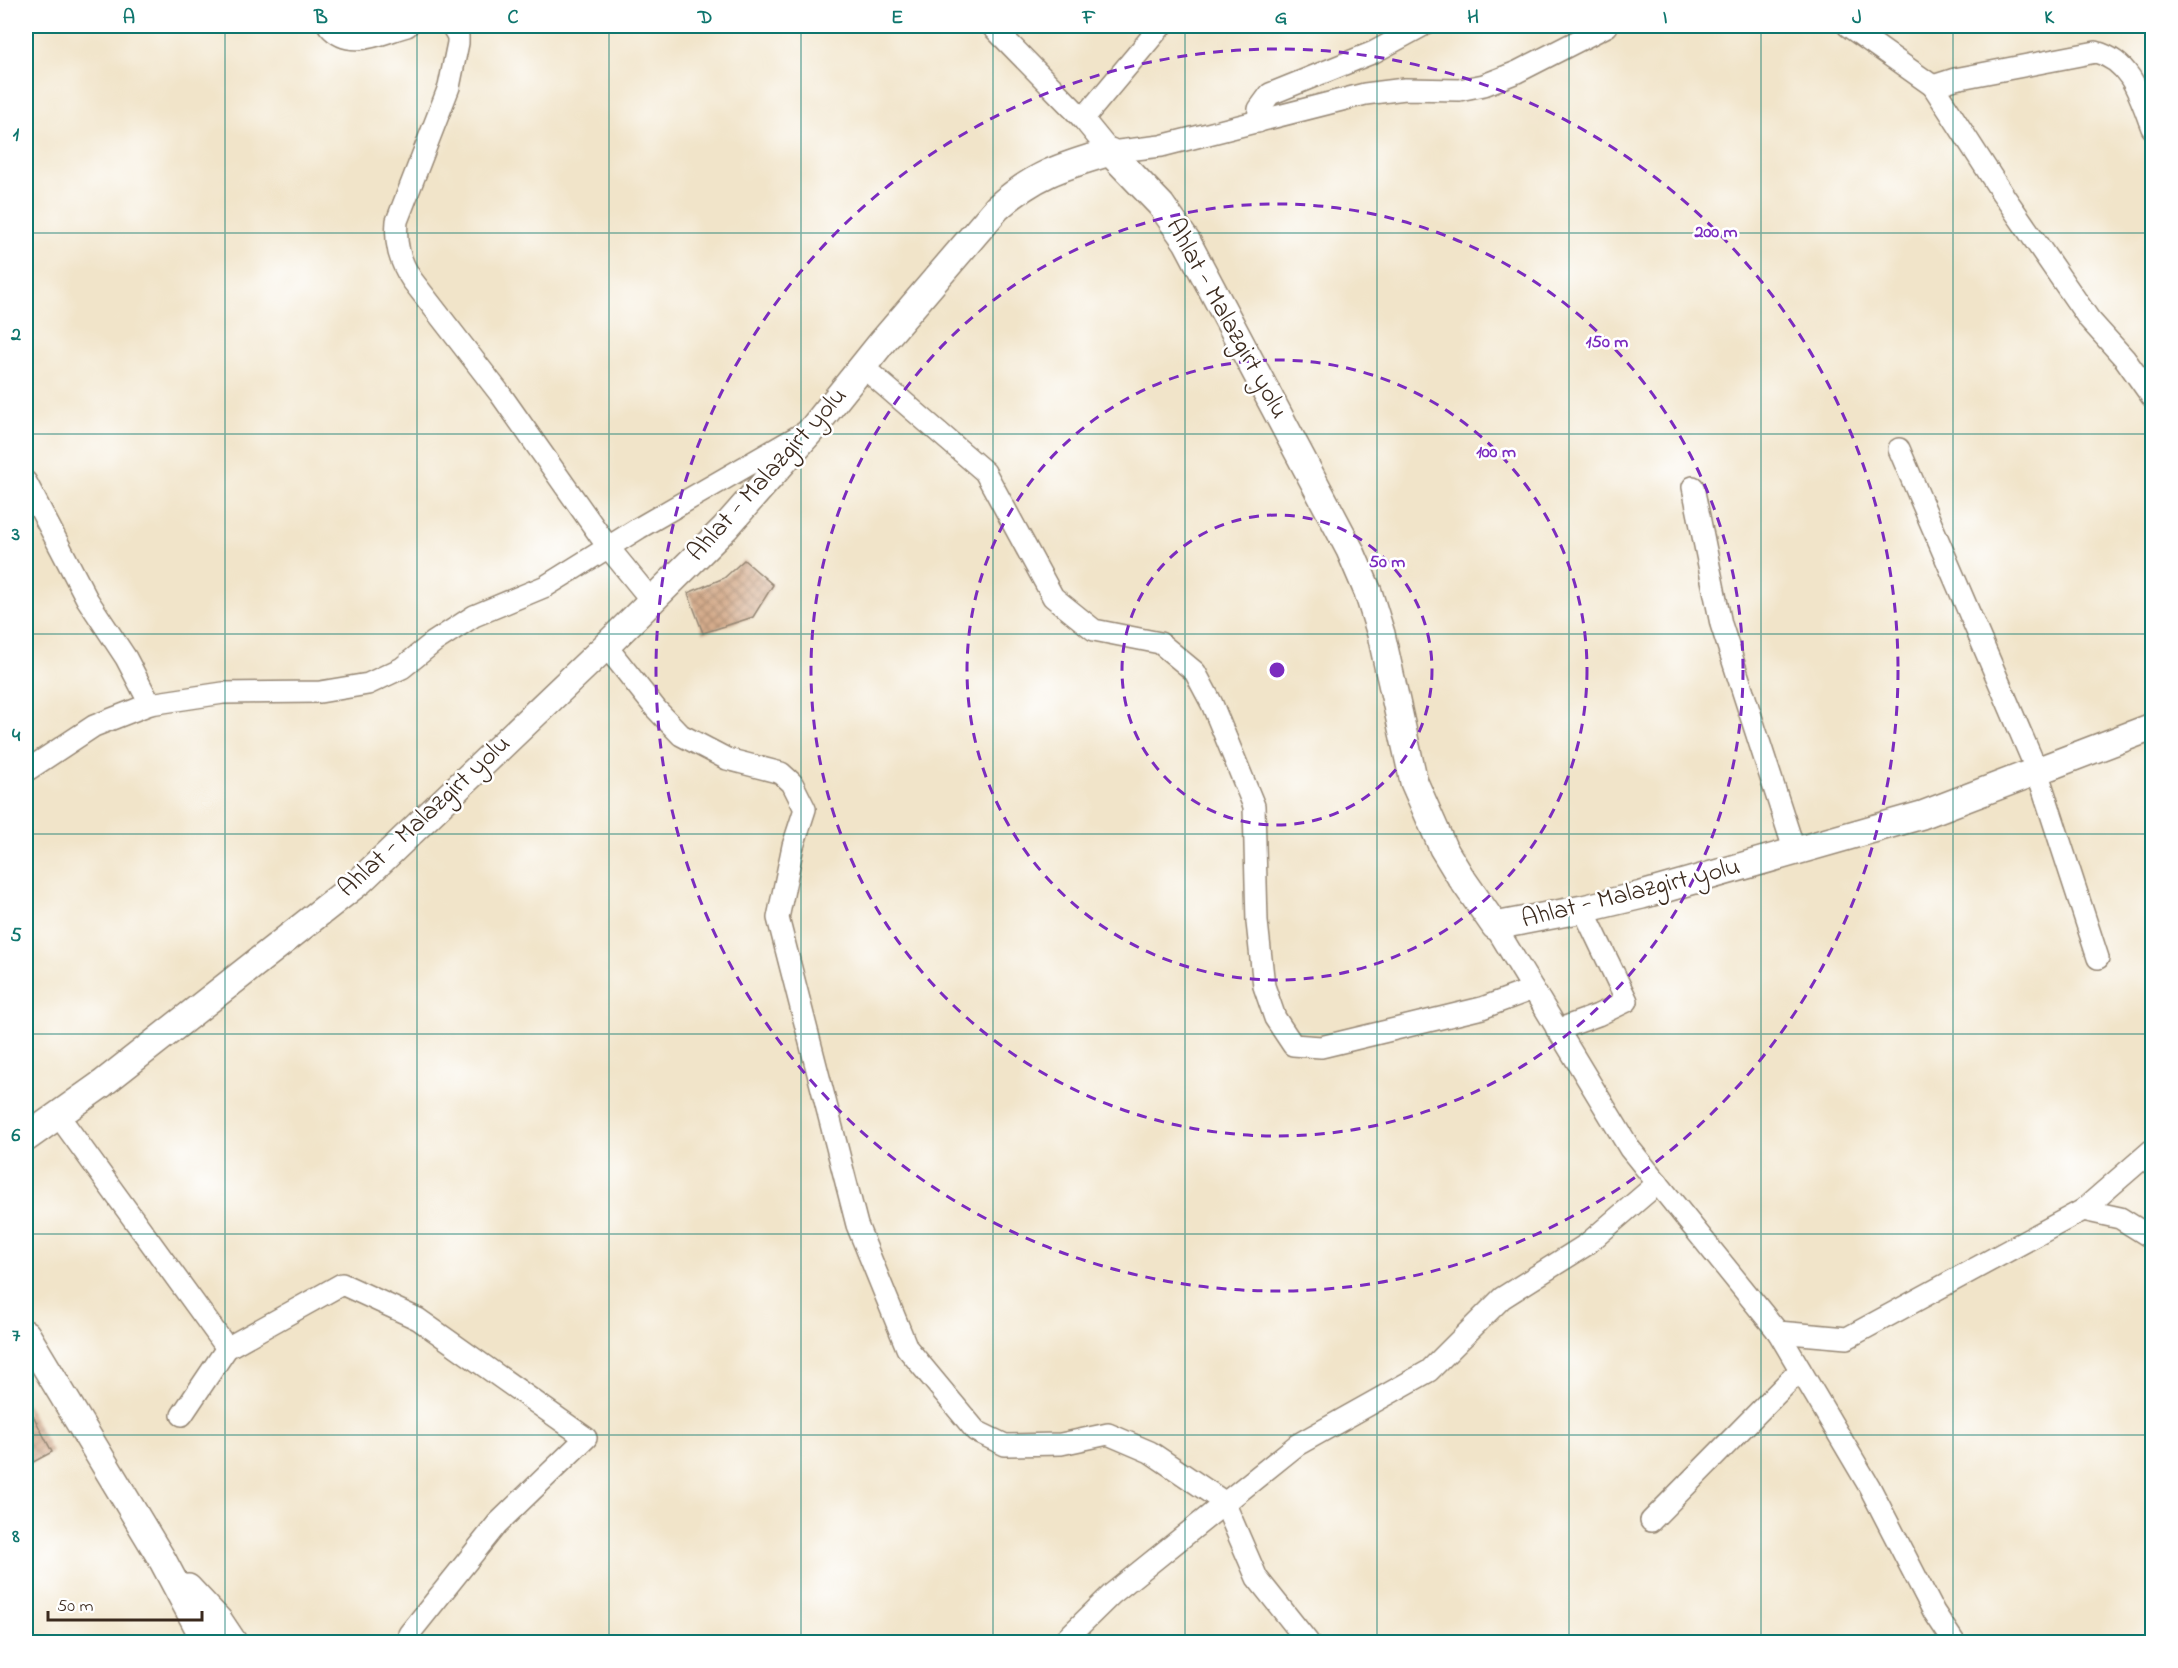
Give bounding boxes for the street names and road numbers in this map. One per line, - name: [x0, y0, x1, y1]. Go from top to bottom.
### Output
- street label: Ahlat - Malazgirt yolu: [1155, 212, 1297, 426]
- street label: Ahlat - Malazgirt yolu: [679, 379, 857, 571]
- street label: Ahlat - Malazgirt yolu: [330, 727, 520, 907]
- street label: Ahlat - Malazgirt yolu: [1518, 848, 1744, 940]

